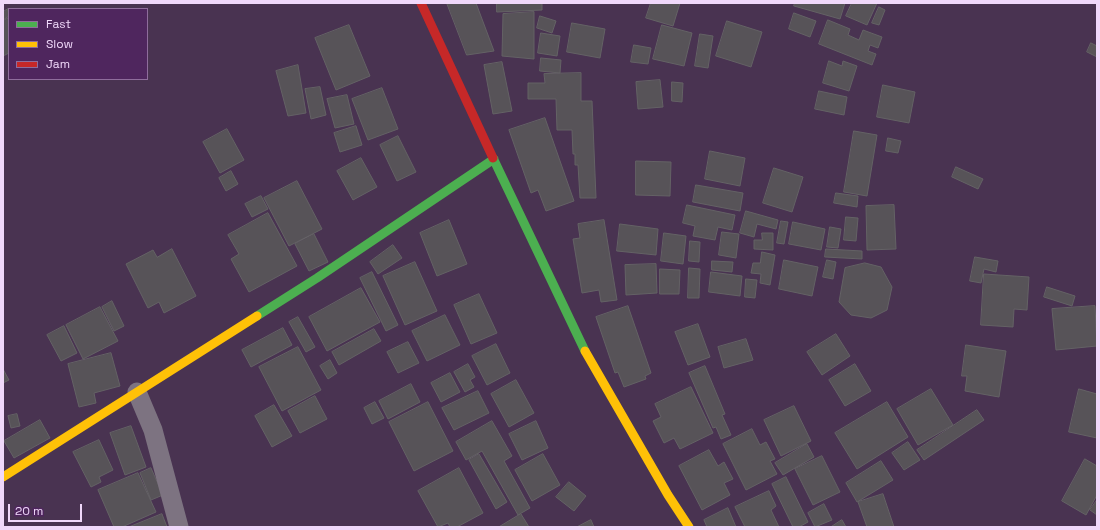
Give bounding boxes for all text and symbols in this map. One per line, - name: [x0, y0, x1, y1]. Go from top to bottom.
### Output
- legend: [8, 8, 148, 80]
- text: Fast: [46, 16, 71, 32]
- text: Slow: [46, 36, 73, 52]
- text: Jam: [46, 56, 70, 72]
- scale bar: [10, 496, 84, 522]
- text: 20 m: [15, 503, 43, 519]

